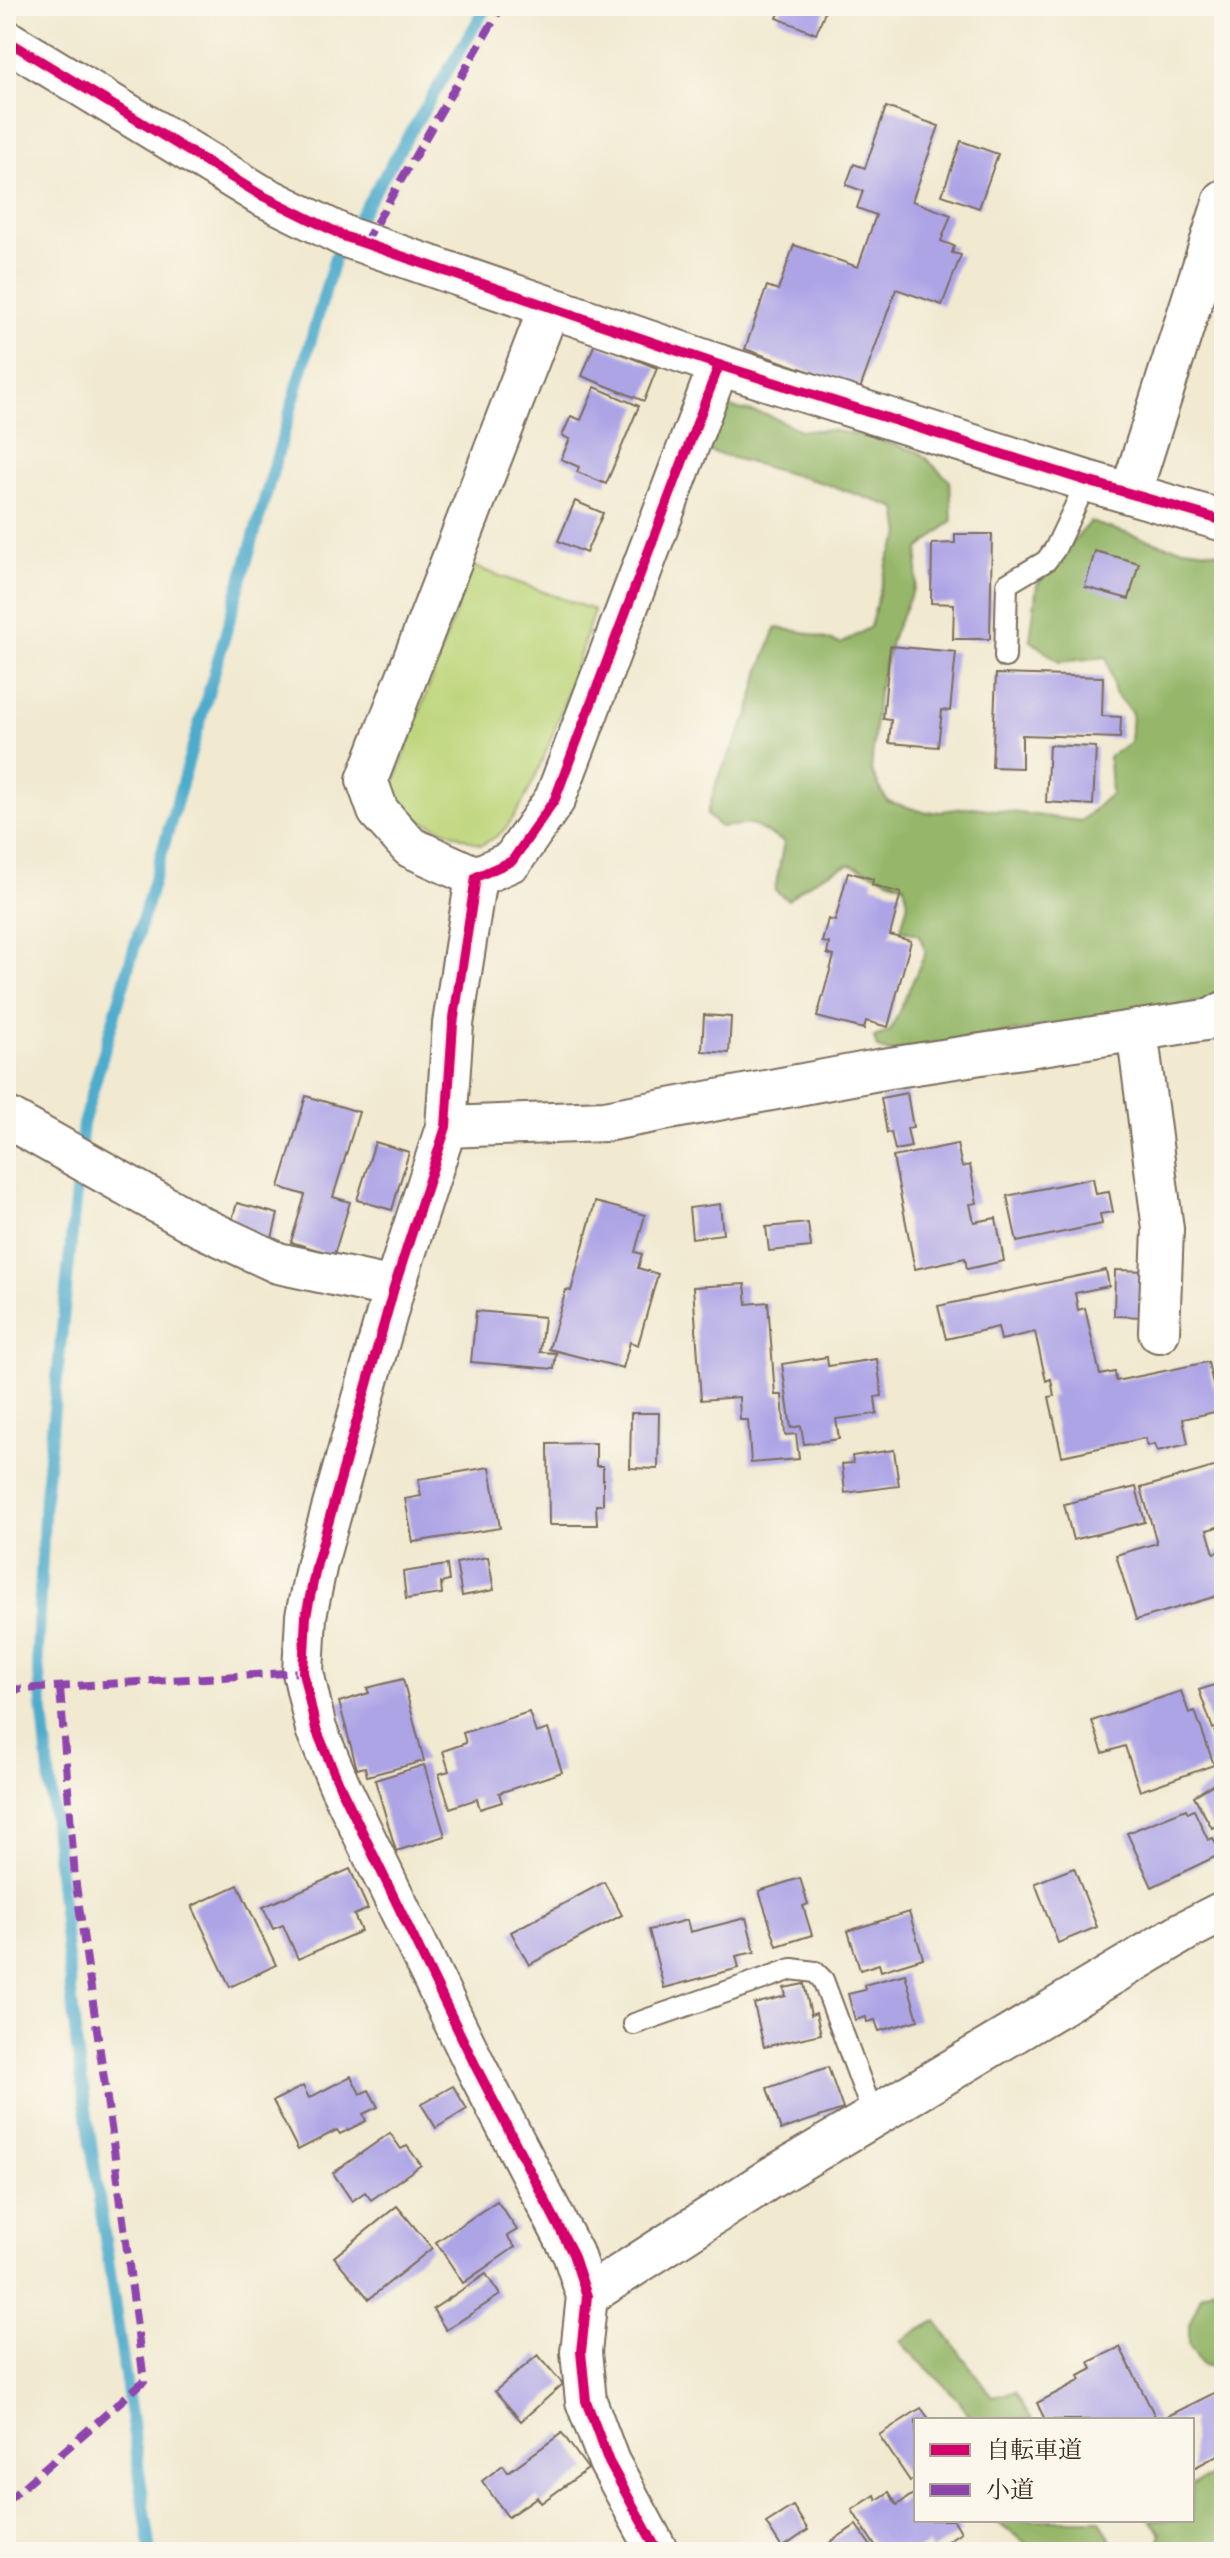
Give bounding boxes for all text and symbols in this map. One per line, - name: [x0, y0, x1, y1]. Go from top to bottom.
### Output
- legend: [914, 2418, 1194, 2522]
- text: 自転車道: [986, 2436, 1082, 2464]
- text: 小道: [986, 2476, 1034, 2504]

